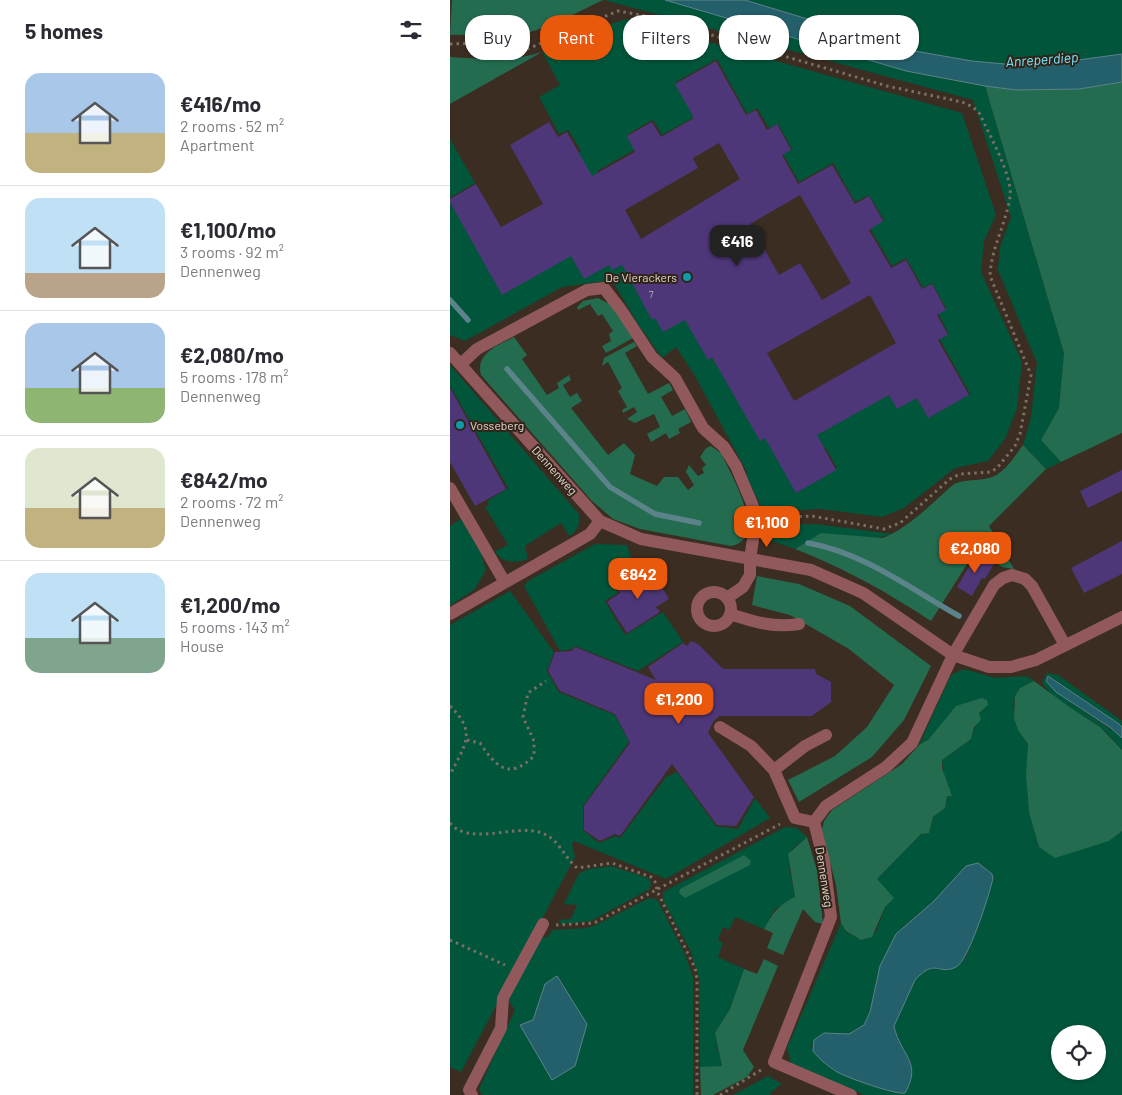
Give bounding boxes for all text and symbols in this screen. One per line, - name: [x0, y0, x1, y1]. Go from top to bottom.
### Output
- chip: Buy: [465, 15, 530, 60]
- chip: Rent: [540, 15, 613, 60]
- chip: Filters: [623, 15, 709, 60]
- chip: New: [719, 15, 789, 60]
- chip: Apartment: [799, 15, 919, 60]
- icon: filters: [397, 16, 425, 44]
- text: 5 homes: [25, 18, 103, 43]
- water label: Anreperdiep: [1005, 48, 1079, 70]
- text: €416/mo: [180, 91, 261, 116]
- icon: home: [65, 93, 125, 153]
- text: 2 rooms · 52 m²: [180, 116, 284, 135]
- text: Apartment: [180, 135, 255, 154]
- text: €1,100/mo: [180, 217, 276, 242]
- icon: home: [65, 218, 125, 278]
- pin: €416: [707, 224, 767, 267]
- text: €416: [721, 231, 753, 250]
- text: 3 rooms · 92 m²: [180, 242, 284, 261]
- text: Dennenweg: [180, 261, 261, 280]
- place label: De Vierackers: [605, 270, 677, 284]
- marker: De Vierackers: [681, 271, 693, 283]
- house number: 7: [649, 288, 654, 300]
- text: €2,080/mo: [180, 342, 284, 367]
- icon: home: [65, 343, 125, 403]
- text: 5 rooms · 178 m²: [180, 367, 288, 386]
- text: Dennenweg: [180, 386, 261, 405]
- place label: Vosseberg: [470, 418, 524, 432]
- marker: Vosseberg: [454, 419, 466, 431]
- street label: Dennenweg: [529, 443, 581, 497]
- text: €842/mo: [180, 467, 268, 492]
- icon: home: [65, 468, 125, 528]
- text: 2 rooms · 72 m²: [180, 492, 283, 511]
- pin: €1,100: [726, 506, 808, 548]
- text: Dennenweg: [180, 511, 261, 530]
- text: €1,100: [745, 512, 789, 531]
- pin: €2,080: [934, 532, 1016, 574]
- text: €2,080: [950, 538, 1000, 557]
- pin: €842: [608, 558, 668, 600]
- text: €842: [619, 564, 657, 583]
- text: €1,200/mo: [180, 592, 281, 617]
- icon: home: [65, 593, 125, 653]
- text: 5 rooms · 143 m²: [180, 617, 290, 636]
- text: House: [180, 636, 224, 655]
- pin: €1,200: [638, 682, 720, 725]
- text: €1,200: [655, 689, 703, 708]
- street label: Dennenweg: [813, 846, 837, 908]
- map controls: [1051, 1025, 1106, 1080]
- button: locate: [1051, 1025, 1106, 1080]

